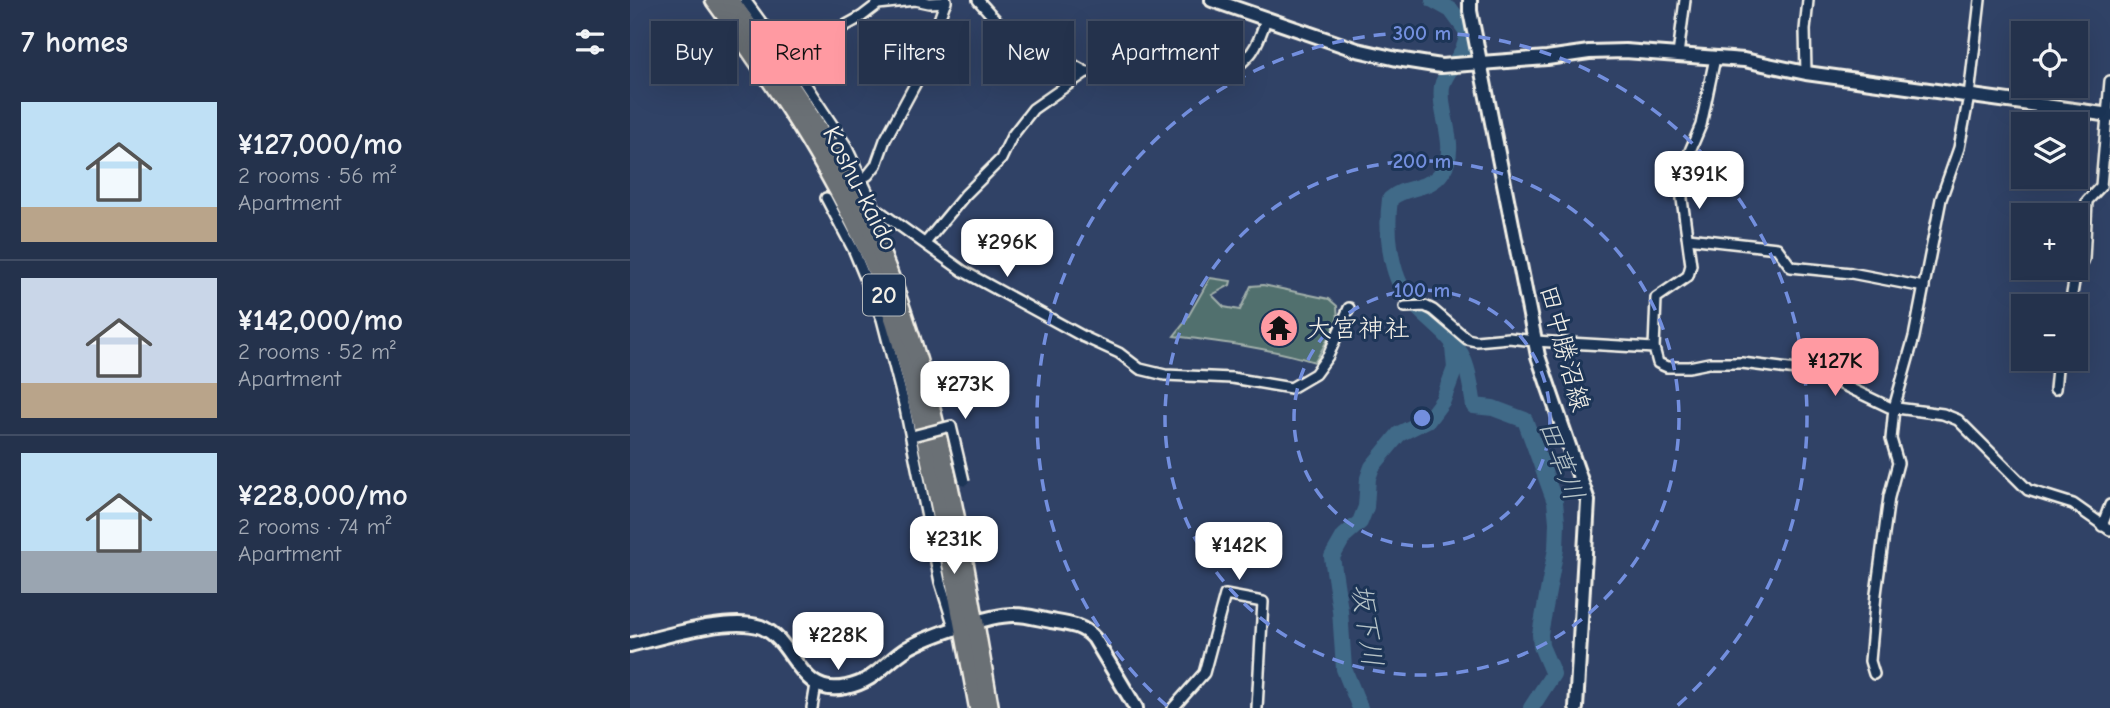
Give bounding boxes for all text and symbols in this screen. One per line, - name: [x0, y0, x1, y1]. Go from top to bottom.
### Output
- chip: Buy: [651, 21, 737, 84]
- chip: Rent: [751, 21, 845, 84]
- chip: Filters: [859, 21, 969, 84]
- chip: New: [983, 21, 1074, 84]
- chip: Apartment: [1088, 21, 1243, 84]
- text: 300 m: [1393, 21, 1451, 45]
- map controls: [2011, 21, 2088, 371]
- button: locate: [2011, 21, 2088, 98]
- icon: filters: [571, 23, 609, 61]
- text: 7 homes: [21, 25, 128, 60]
- button: layers: [2011, 112, 2088, 189]
- street label: Koshu-kaido: [816, 121, 904, 256]
- text: ¥127,000/mo: [238, 127, 402, 162]
- icon: home: [77, 130, 161, 214]
- text: 200 m: [1393, 149, 1451, 173]
- pin: ¥391K: [1650, 152, 1748, 211]
- text: ¥391K: [1671, 160, 1727, 187]
- text: 2 rooms · 56 m²: [238, 162, 396, 189]
- text: Apartment: [238, 189, 341, 216]
- button: +: [2011, 203, 2088, 280]
- pin: ¥296K: [958, 219, 1056, 279]
- text: ¥296K: [977, 228, 1037, 255]
- road number: 20: [863, 274, 905, 316]
- text: 100 m: [1394, 278, 1450, 302]
- street label: 田中勝沼線: [1533, 282, 1595, 415]
- button: −: [2011, 294, 2088, 371]
- text: ¥142,000/mo: [238, 303, 403, 338]
- icon: home: [77, 306, 161, 390]
- temple icon: 大宮神社: [1258, 307, 1300, 349]
- place label: 大宮神社: [1306, 314, 1410, 344]
- text: 2 rooms · 52 m²: [238, 338, 396, 365]
- pin: ¥127K: [1786, 338, 1884, 398]
- text: ¥127K: [1808, 347, 1862, 374]
- pin: ¥273K: [916, 362, 1014, 421]
- text: Apartment: [238, 365, 341, 392]
- text: ¥273K: [936, 370, 994, 397]
- centre of rings: [1410, 406, 1434, 430]
- water label: 田草川: [1532, 415, 1590, 505]
- text: ¥228,000/mo: [238, 478, 408, 513]
- icon: home: [77, 481, 161, 565]
- text: 2 rooms · 74 m²: [238, 513, 391, 540]
- pin: ¥231K: [905, 516, 1003, 576]
- pin: ¥142K: [1190, 522, 1288, 582]
- text: ¥231K: [926, 525, 982, 552]
- text: ¥142K: [1211, 531, 1267, 558]
- text: Apartment: [238, 540, 341, 567]
- water label: 坂下川: [1345, 581, 1389, 669]
- pin: ¥228K: [789, 612, 887, 672]
- text: ¥228K: [809, 621, 867, 648]

